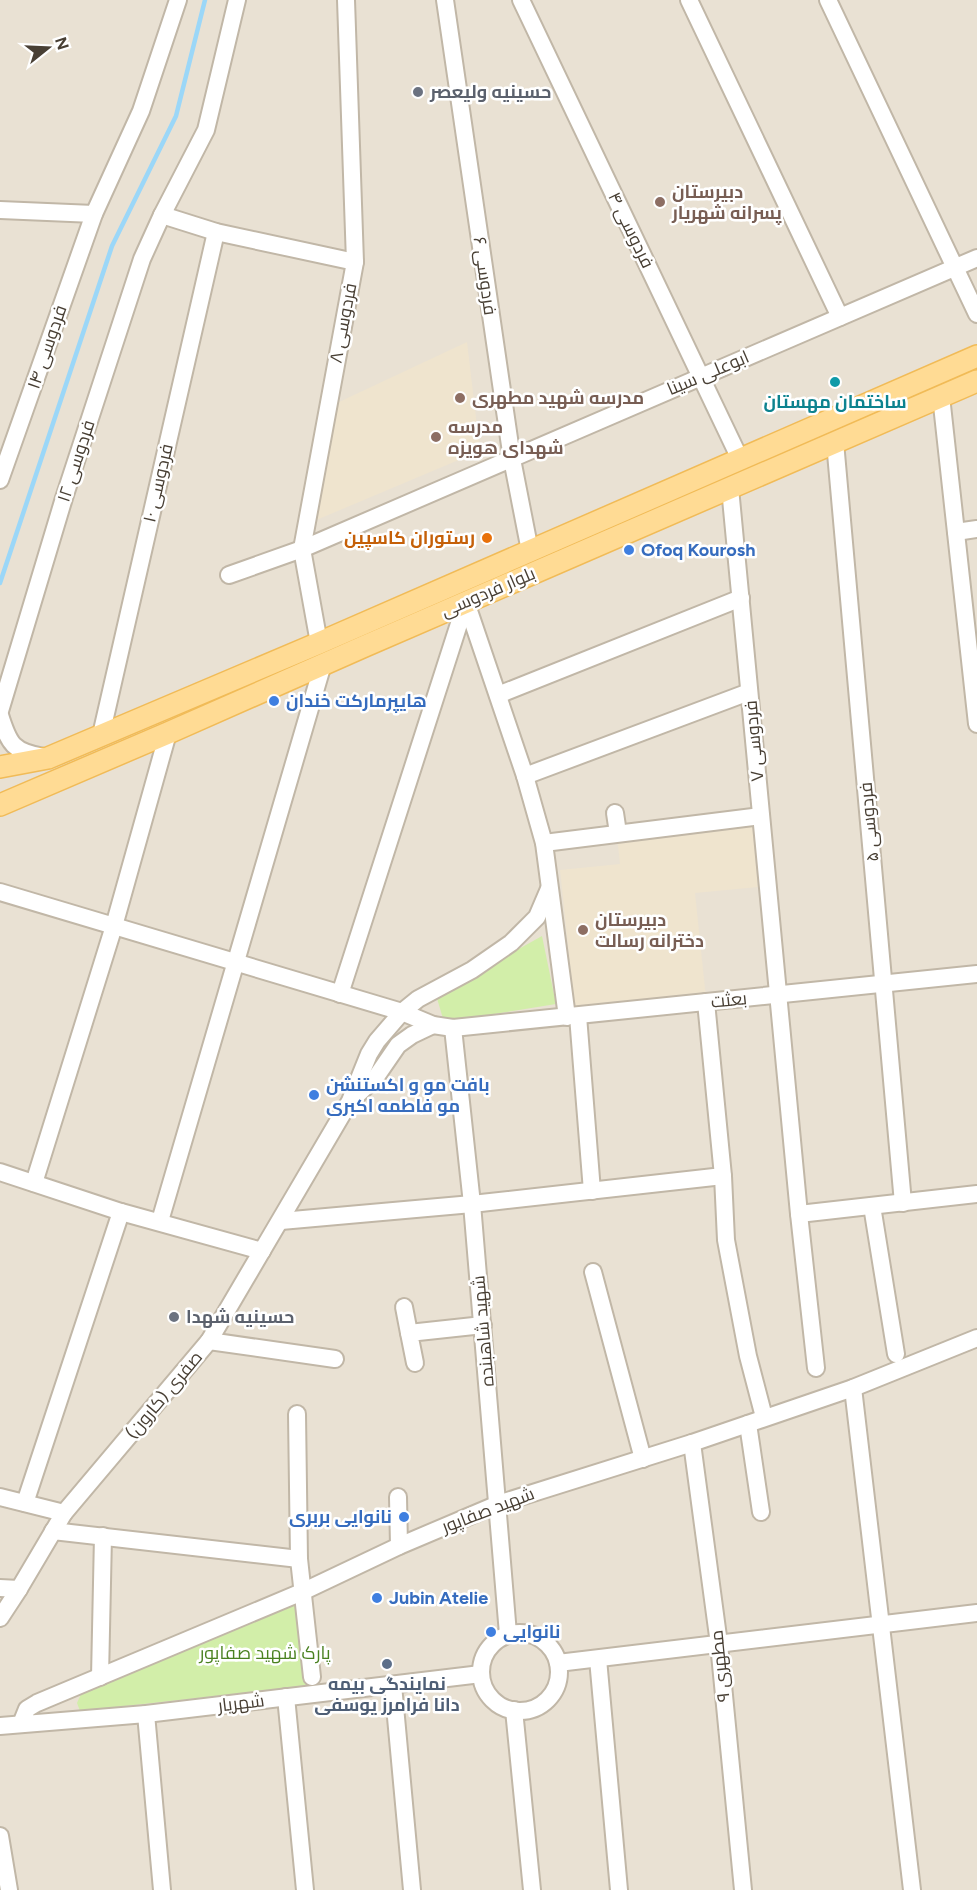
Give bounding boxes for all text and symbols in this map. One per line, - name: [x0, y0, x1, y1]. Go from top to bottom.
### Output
- north arrow: [18, 18, 78, 78]
- text: N: [51, 35, 73, 52]
- place label: حسینیه ولیعصر: [429, 81, 551, 103]
- marker: حسینیه ولیعصر: [411, 85, 425, 99]
- place label: دبیرستان پسرانه شهریار: [671, 181, 782, 225]
- street label: فردوسی ۴: [603, 188, 659, 272]
- marker: دبیرستان پسرانه شهریار: [653, 195, 667, 209]
- street label: فردوسی ۶: [469, 236, 501, 316]
- street label: فردوسی ۸: [324, 281, 362, 365]
- street label: فردوسی ۱۴: [22, 302, 72, 392]
- street label: ابوعلی سینا: [663, 346, 753, 400]
- marker: ساختمان مهستان: [828, 375, 842, 389]
- place label: مدرسه شهید مطهری: [472, 387, 644, 409]
- marker: مدرسه شهید مطهری: [453, 391, 467, 405]
- place label: ساختمان مهستان: [763, 391, 907, 413]
- place label: مدرسه شهدای هویزه: [448, 416, 564, 459]
- street label: فردوسی ۱۲: [52, 417, 100, 505]
- marker: مدرسه شهدای هویزه: [429, 430, 443, 444]
- street label: فردوسی ۱۰: [138, 441, 178, 525]
- place label: رستوران کاسپین: [344, 527, 475, 550]
- marker: رستوران کاسپین: [480, 531, 494, 545]
- place label: Ofoq Kourosh: [641, 539, 755, 561]
- marker: Ofoq Kourosh: [622, 543, 636, 557]
- street label: بلوار فردوسی: [437, 562, 539, 622]
- place label: هایپرمارکت خندان: [286, 690, 427, 713]
- marker: هایپرمارکت خندان: [267, 694, 281, 708]
- street label: فردوسی ۷: [739, 700, 769, 782]
- street label: فردوسی ۵: [855, 781, 883, 863]
- place label: دبیرستان دخترانه رسالت: [595, 909, 704, 952]
- marker: دبیرستان دخترانه رسالت: [576, 923, 590, 937]
- street label: بعثت: [710, 987, 748, 1013]
- place label: بافت مو و اکستنشن مو فاطمه اکبری: [326, 1074, 490, 1117]
- marker: بافت مو و اکستنشن مو فاطمه اکبری: [307, 1088, 321, 1102]
- street label: شهید شاهبنده: [467, 1275, 499, 1387]
- place label: حسینیه شهدا: [186, 1306, 294, 1328]
- marker: حسینیه شهدا: [167, 1310, 181, 1324]
- street label: صفری (کارون): [121, 1347, 207, 1443]
- street label: شهید صفاپور: [438, 1482, 538, 1539]
- place label: نانوایی بربری: [289, 1506, 392, 1528]
- marker: نانوایی بربری: [397, 1510, 411, 1524]
- place label: Jubin Atelie: [389, 1587, 488, 1609]
- marker: Jubin Atelie: [370, 1591, 384, 1605]
- place label: نانوایی: [503, 1621, 560, 1643]
- marker: نانوایی: [484, 1625, 498, 1639]
- street label: مطهری ۹: [705, 1629, 735, 1703]
- park label: پارک شهید صفاپور: [198, 1642, 331, 1665]
- marker: نمایندگی بیمه دانا فرامرز یوسفی: [380, 1657, 394, 1671]
- place label: نمایندگی بیمه دانا فرامرز یوسفی: [314, 1673, 460, 1716]
- street label: شهریار: [215, 1689, 266, 1717]

